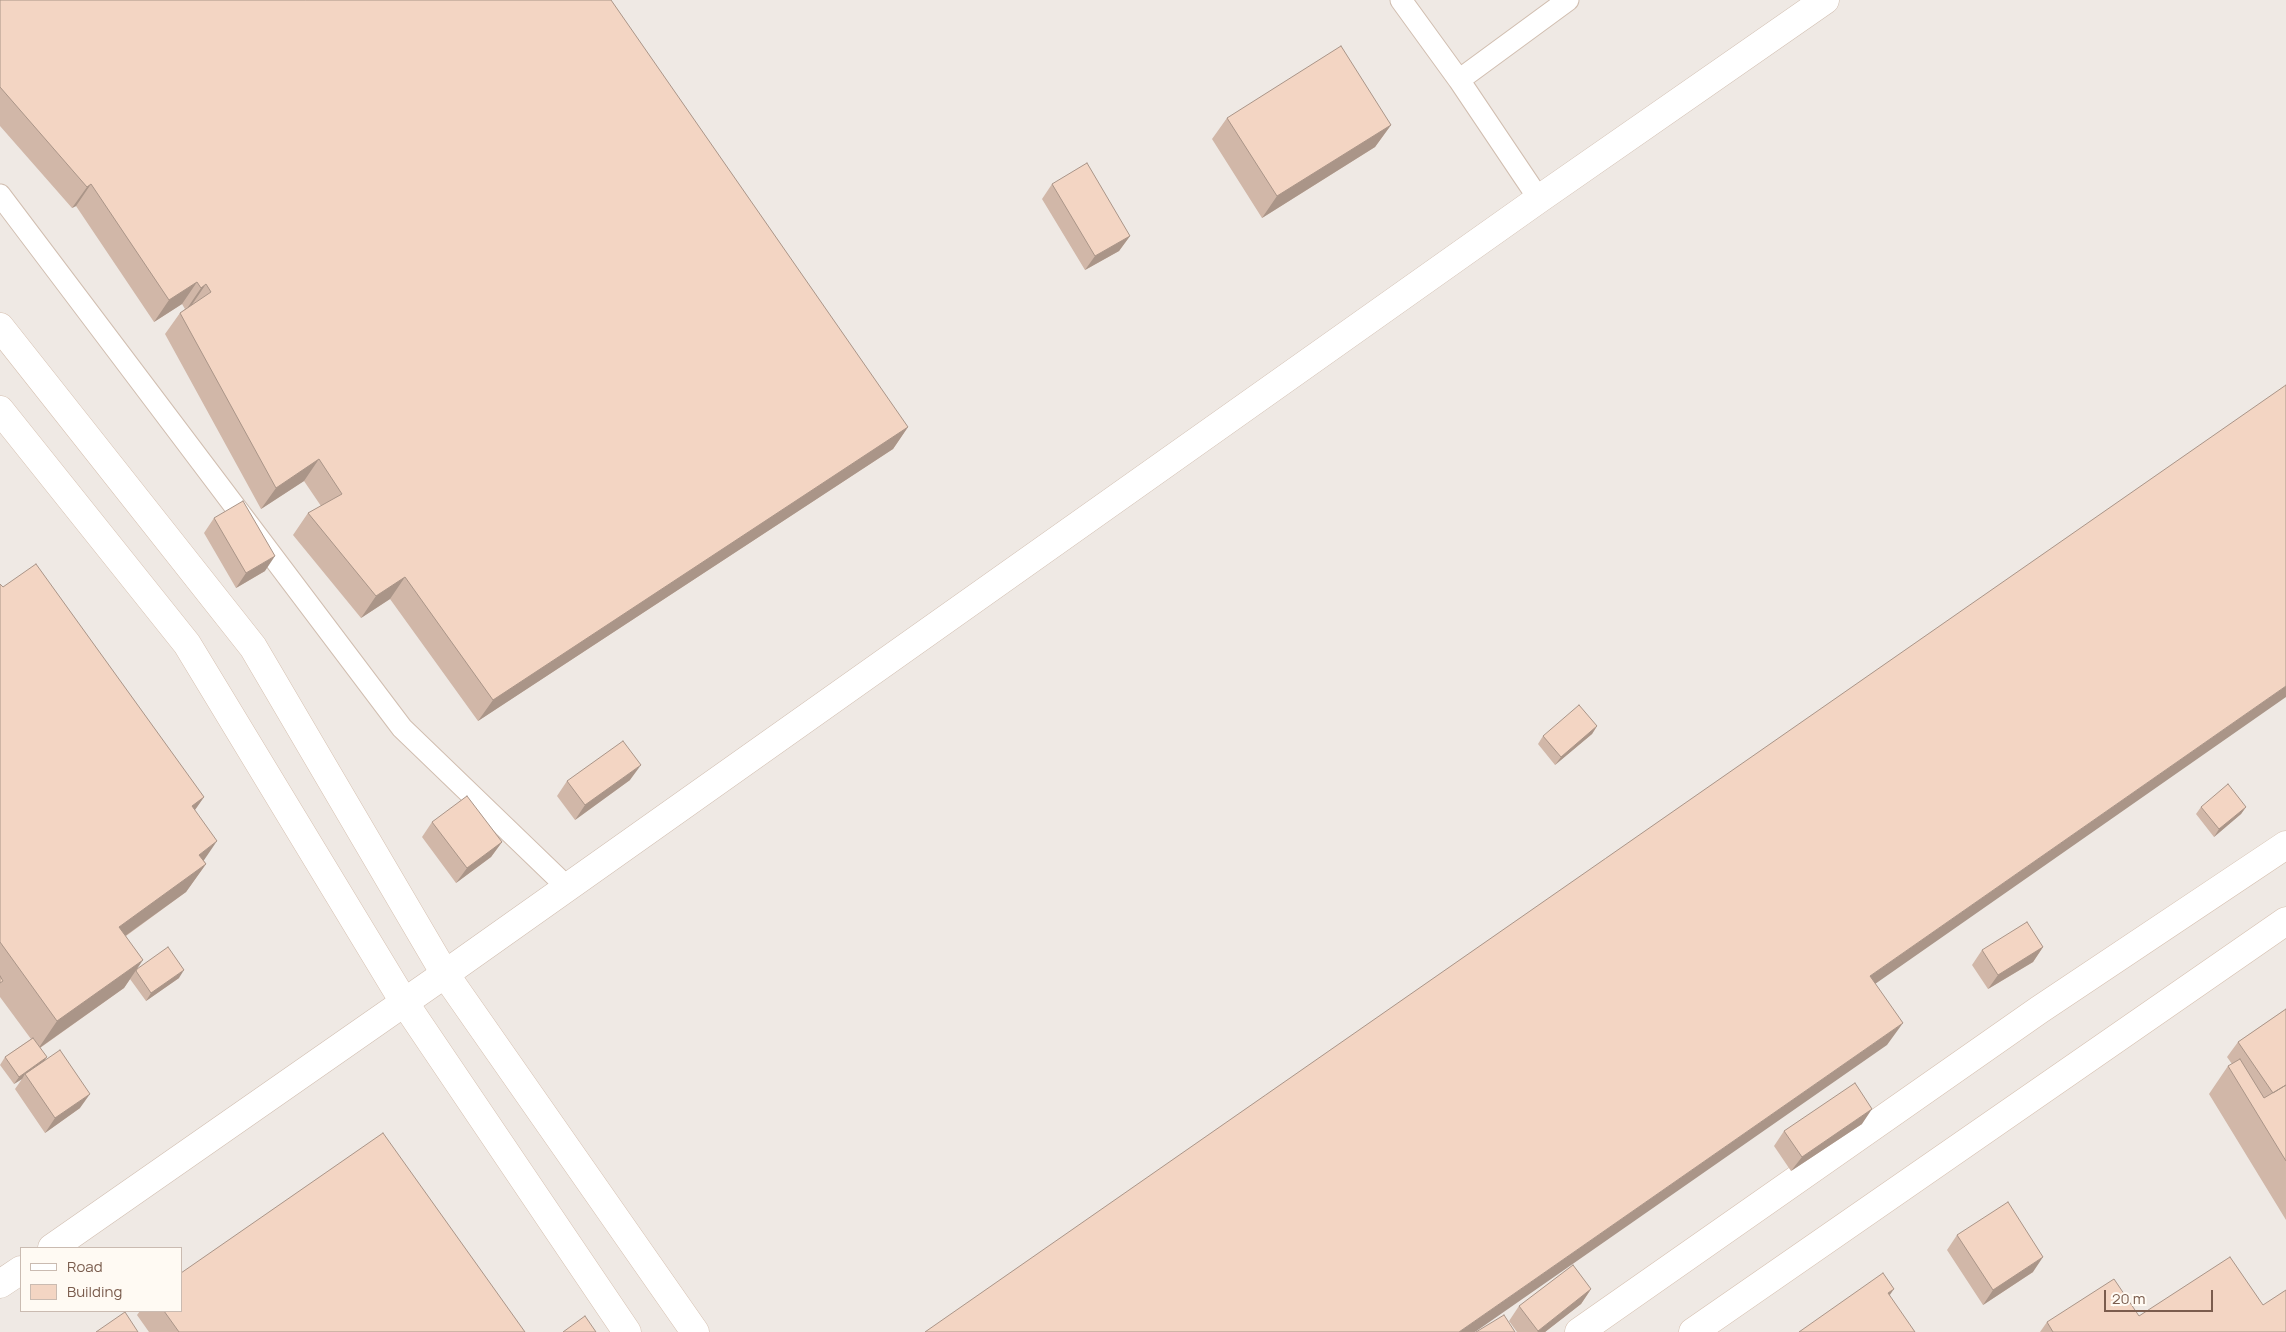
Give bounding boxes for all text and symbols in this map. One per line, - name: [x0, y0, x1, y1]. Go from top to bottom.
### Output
- legend: [20, 1247, 182, 1312]
- text: Road: [67, 1256, 103, 1277]
- scale bar: [2106, 1280, 2215, 1312]
- text: Building: [67, 1281, 122, 1302]
- text: 20 m: [2112, 1288, 2145, 1309]

